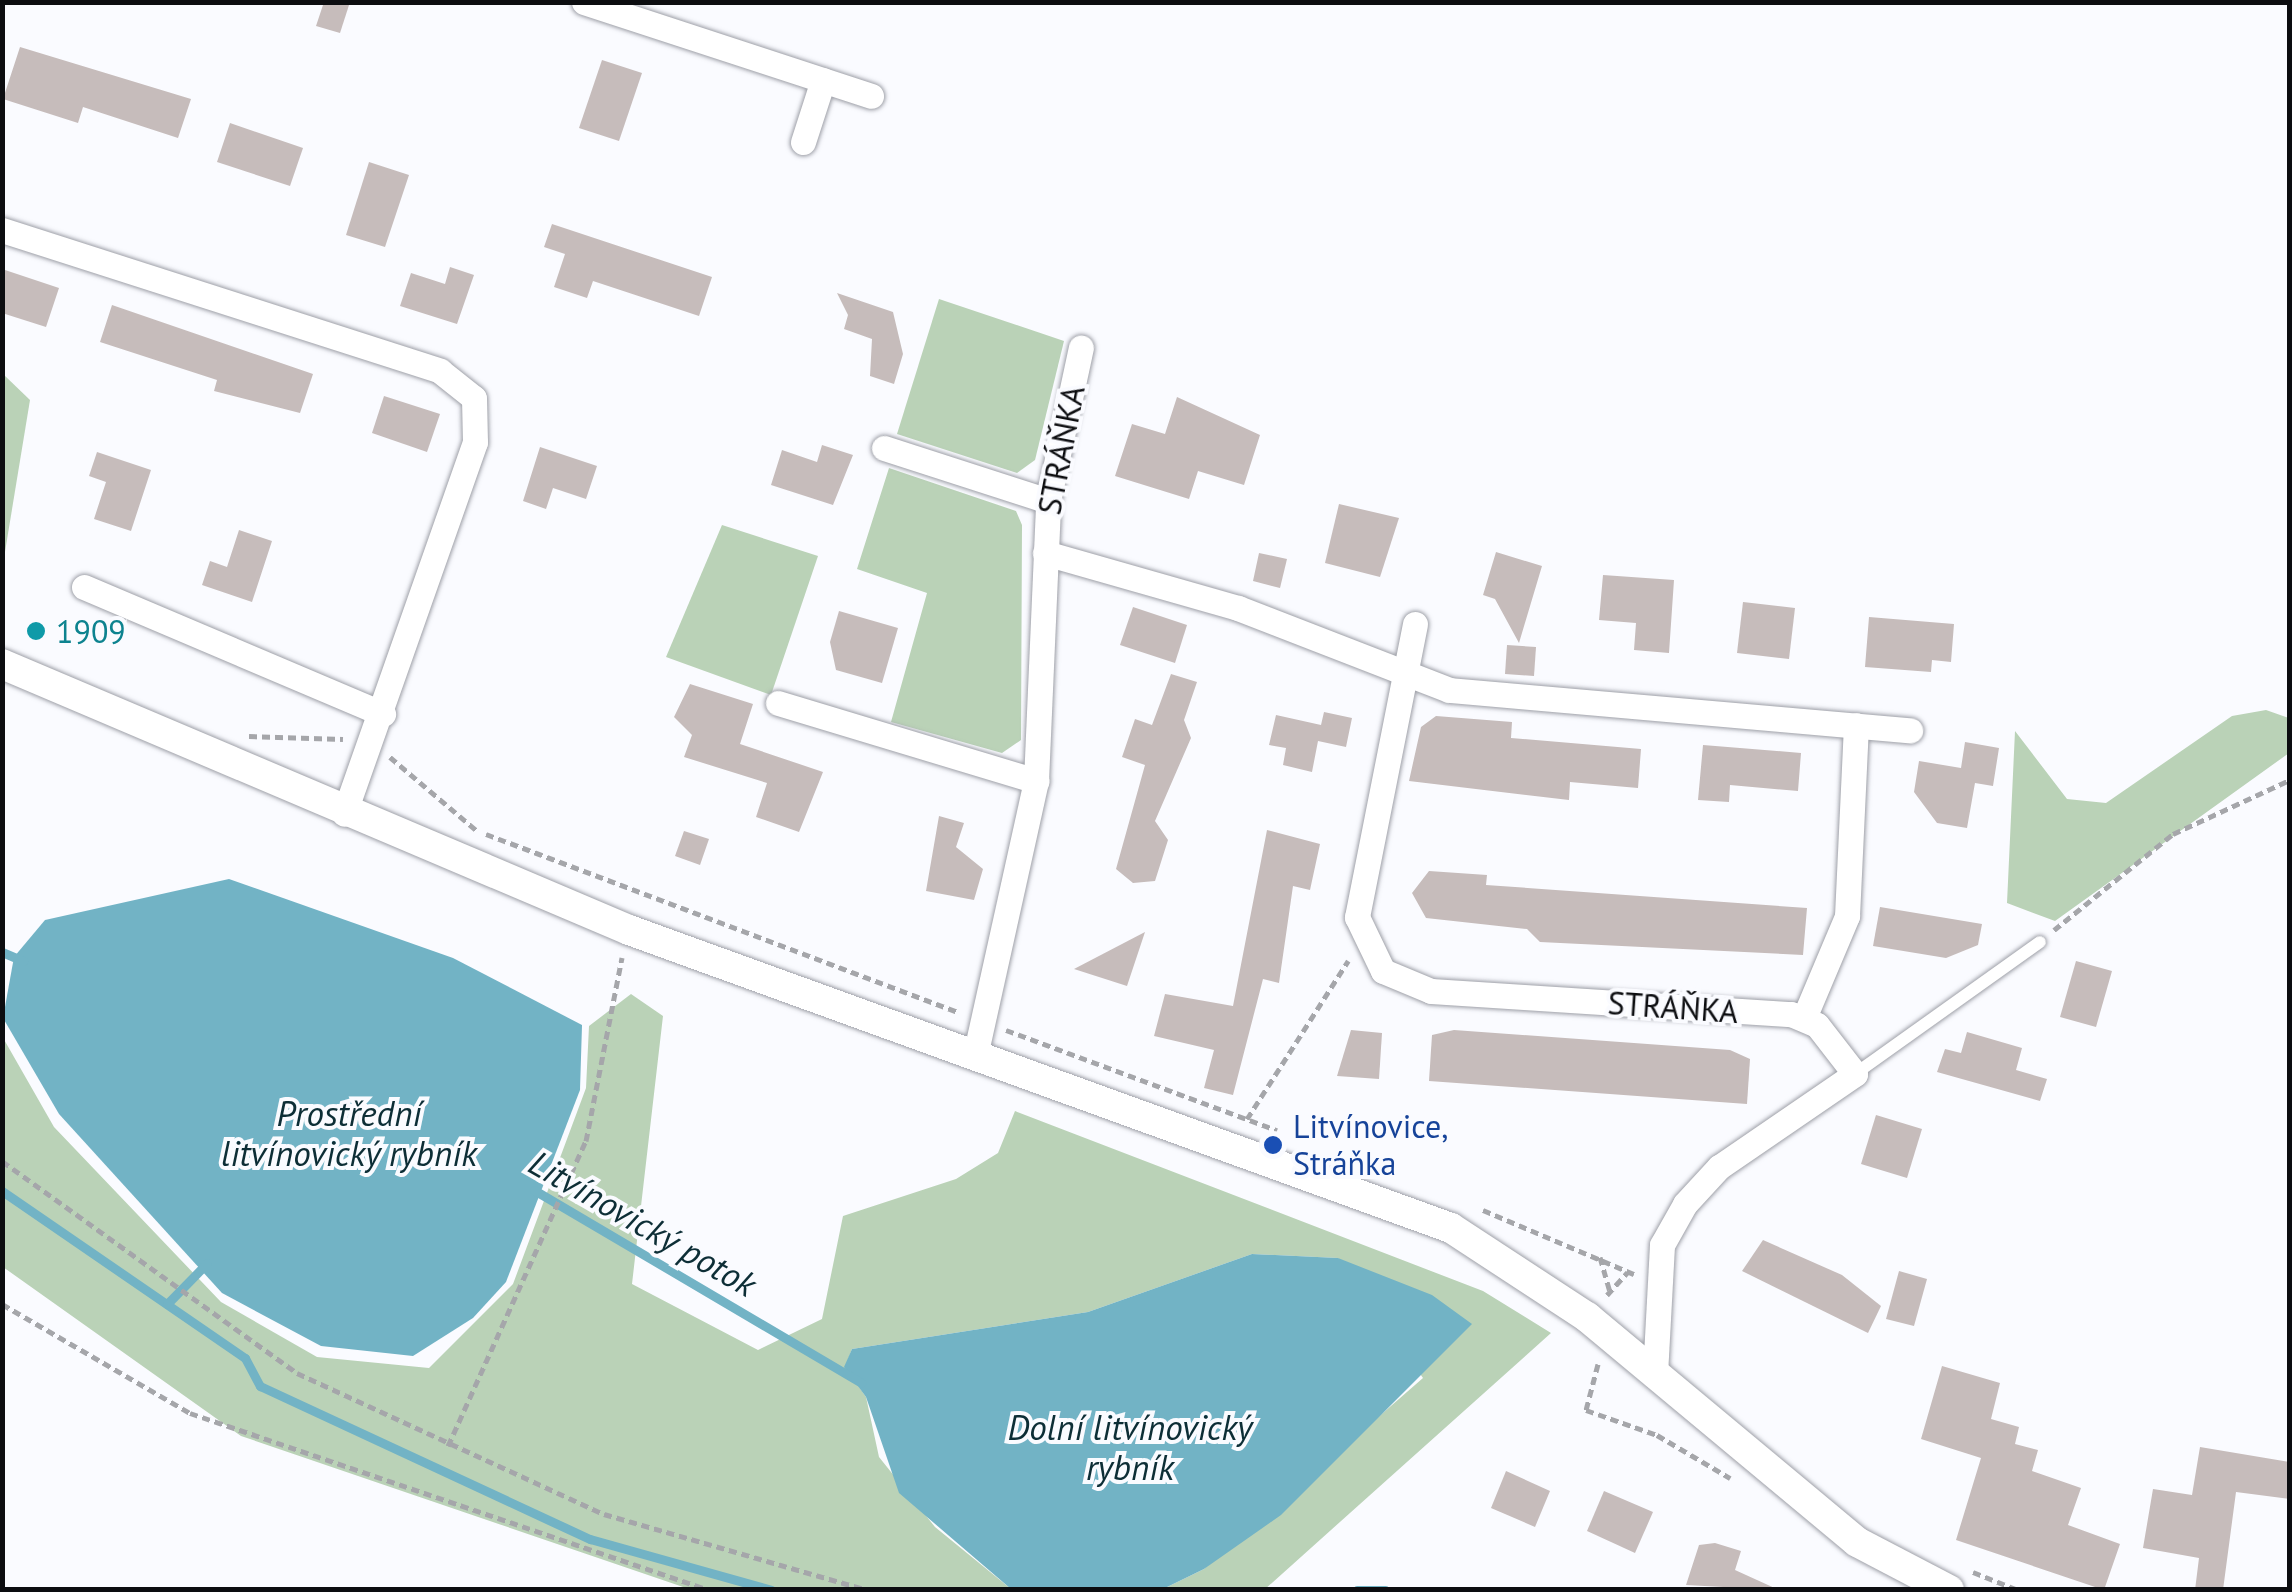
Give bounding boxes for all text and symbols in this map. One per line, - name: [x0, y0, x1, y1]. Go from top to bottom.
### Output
- street label: STRÁŇKA: [1030, 382, 1092, 518]
- place label: 1909: [56, 612, 126, 650]
- marker: 1909: [25, 620, 47, 642]
- street label: STRÁŇKA: [1607, 983, 1739, 1031]
- water label: Prostřední litvínovický rybník: [220, 1092, 478, 1174]
- place label: Litvínovice, Stráňka: [1293, 1108, 1448, 1183]
- marker: Litvínovice, Stráňka: [1262, 1134, 1284, 1156]
- water label: Litvínovický potok: [522, 1141, 764, 1305]
- water label: Dolní litvínovický rybník: [1008, 1406, 1252, 1488]

